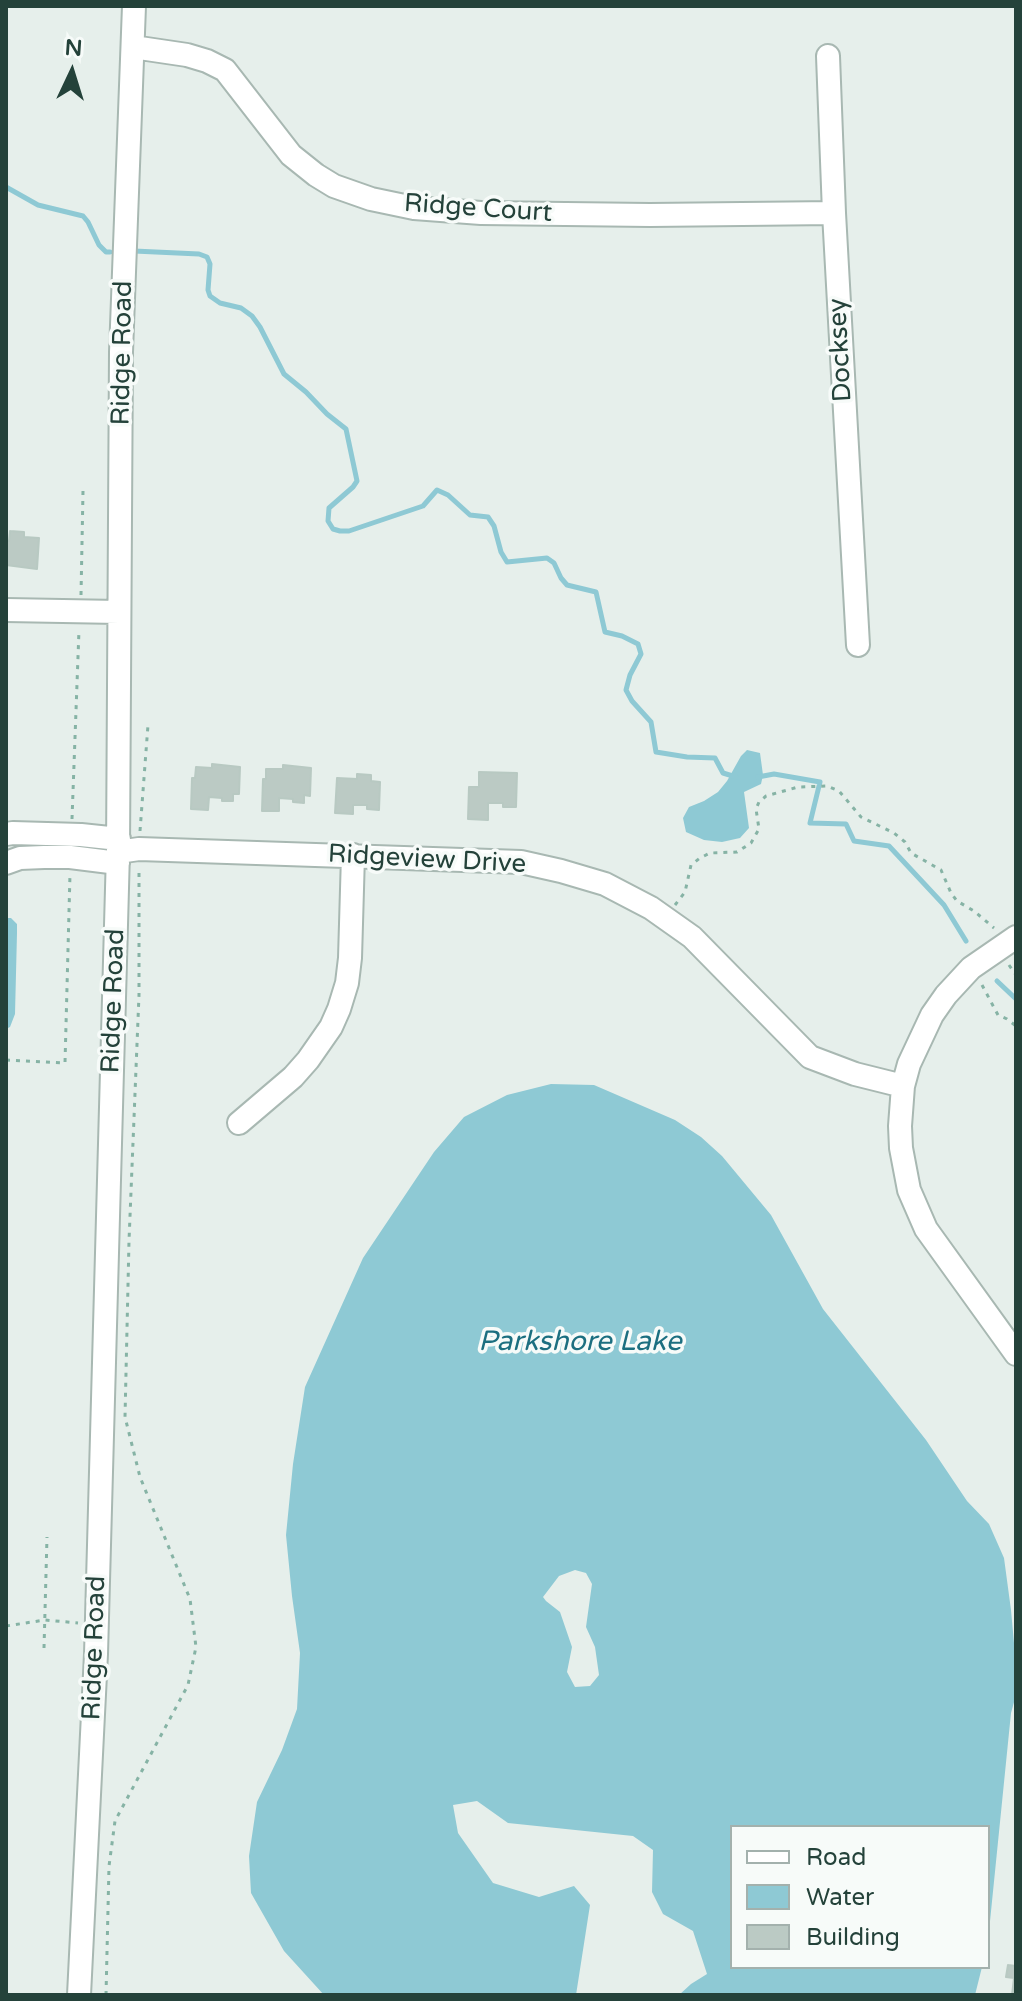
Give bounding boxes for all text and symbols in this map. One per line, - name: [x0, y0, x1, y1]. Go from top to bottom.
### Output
- north arrow: [32, 32, 112, 112]
- text: N: [64, 34, 83, 62]
- street label: Ridge Court: [403, 188, 553, 230]
- street label: Ridge Road: [106, 280, 140, 426]
- street label: Docksey: [823, 297, 859, 403]
- street label: Ridgeview Drive: [327, 839, 527, 881]
- street label: Ridge Road: [96, 928, 132, 1074]
- water label: Parkshore Lake: [478, 1326, 682, 1360]
- street label: Ridge Road: [77, 1575, 113, 1721]
- legend: [730, 1825, 990, 1969]
- text: Road: [806, 1843, 866, 1872]
- text: Water: [806, 1883, 874, 1912]
- text: Building: [806, 1923, 900, 1952]

